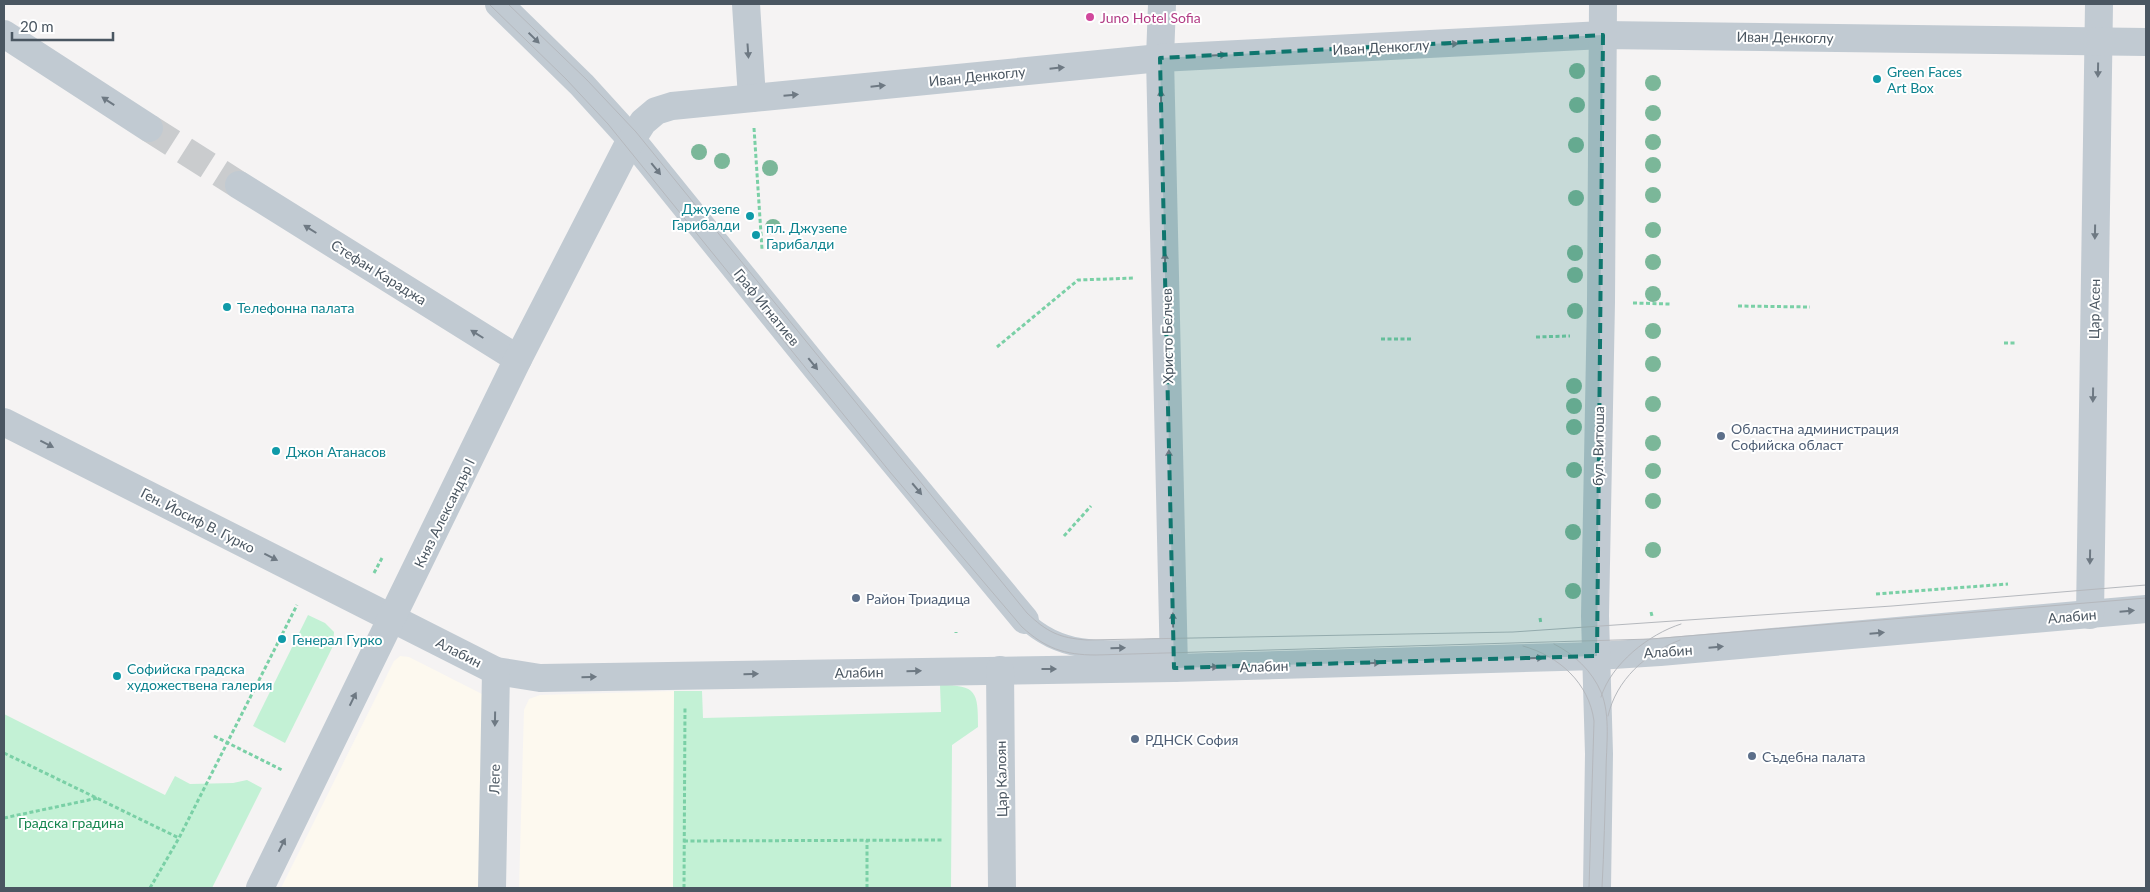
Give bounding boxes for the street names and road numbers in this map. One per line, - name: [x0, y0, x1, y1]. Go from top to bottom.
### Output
- street label: Иван Денкоглу: [1736, 28, 1834, 46]
- street label: Иван Денкоглу: [1332, 36, 1431, 58]
- street label: Иван Денкоглу: [928, 62, 1027, 90]
- street label: Стефан Караджа: [328, 236, 430, 308]
- street label: Граф Игнатиев: [731, 265, 803, 349]
- street label: Цар Асен: [2085, 279, 2103, 339]
- street label: Христо Белчев: [1158, 288, 1176, 384]
- street label: бул. Витоша: [1589, 406, 1607, 486]
- street label: Княз Александър I: [410, 456, 478, 570]
- street label: Ген. Йосиф В. Гурко: [138, 484, 258, 556]
- street label: Алабин: [2047, 605, 2097, 627]
- street label: Алабин: [433, 633, 485, 671]
- street label: Алабин: [1643, 641, 1693, 661]
- street label: Алабин: [1239, 657, 1289, 675]
- street label: Алабин: [834, 663, 884, 681]
- street label: Цар Калоян: [992, 741, 1010, 817]
- street label: Леге: [485, 764, 503, 795]

